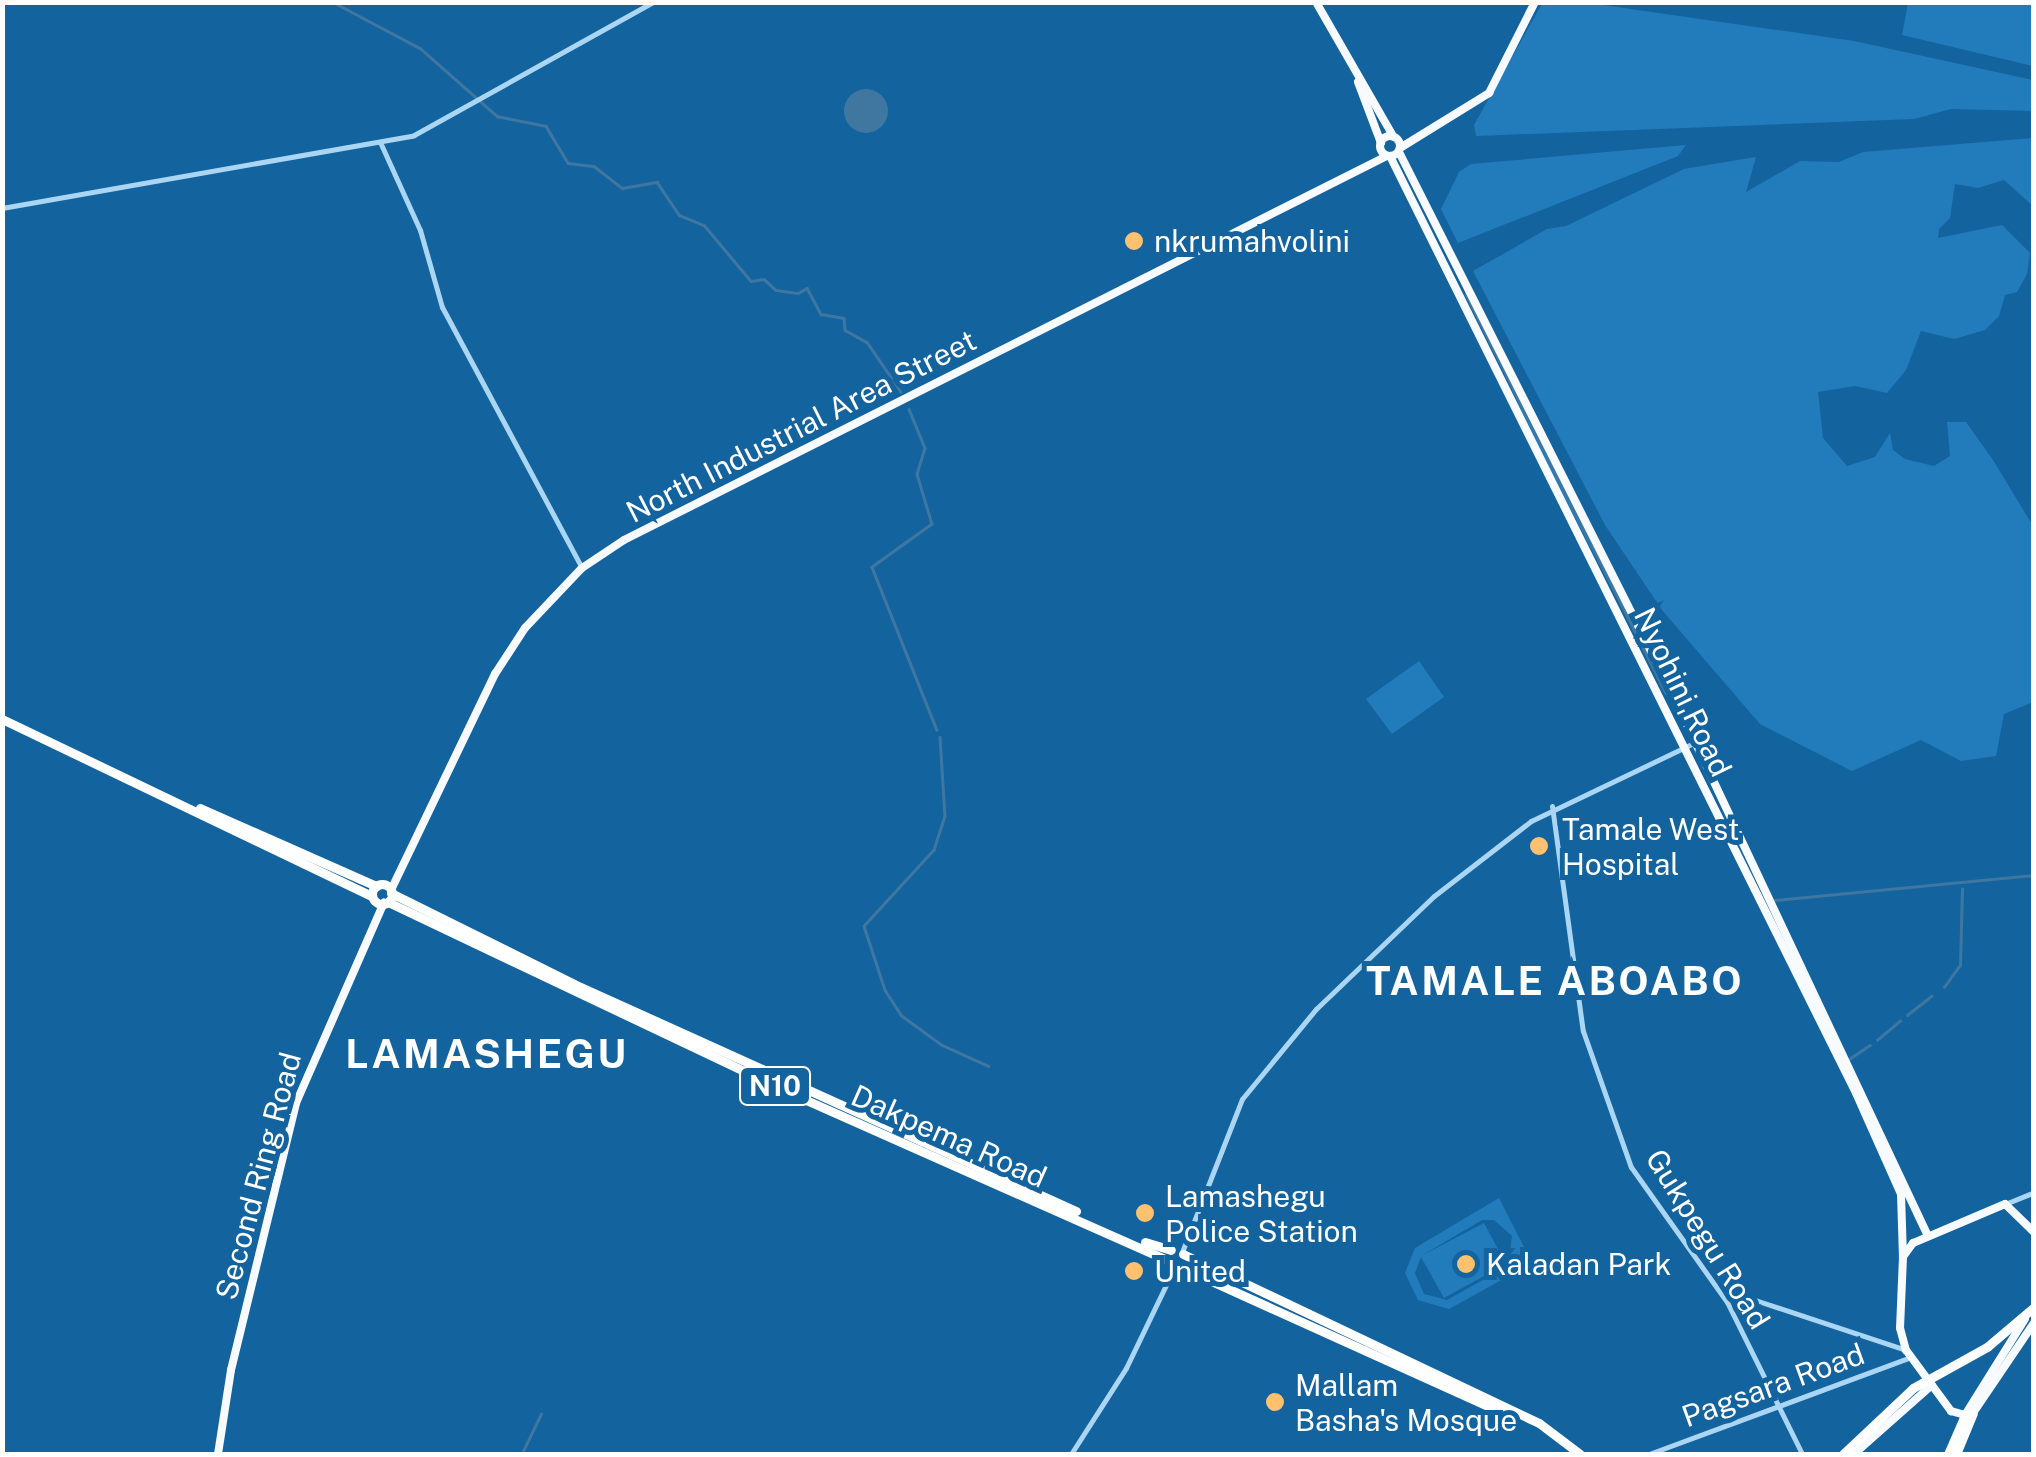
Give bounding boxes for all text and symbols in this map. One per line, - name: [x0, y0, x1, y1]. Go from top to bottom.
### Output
- place label: nkrumahvolini: [1154, 223, 1350, 259]
- marker: nkrumahvolini: [1123, 230, 1145, 252]
- street label: North Industrial Area Street: [620, 322, 982, 530]
- street label: Nyohini Road: [1627, 602, 1739, 782]
- place label: Tamale West Hospital: [1562, 811, 1740, 882]
- marker: Tamale West Hospital: [1526, 833, 1552, 859]
- district label: TAMALE ABOABO: [1366, 957, 1744, 1005]
- district label: LAMASHEGU: [345, 1030, 629, 1078]
- street label: Second Ring Road: [208, 1048, 308, 1304]
- road number: N10: [738, 1063, 812, 1109]
- street label: Dakpema Road: [846, 1077, 1052, 1195]
- street label: Gukpegu Road: [1638, 1142, 1778, 1336]
- place label: Lamashegu Police Station: [1165, 1178, 1358, 1248]
- marker: Lamashegu Police Station: [1134, 1202, 1156, 1224]
- place label: Kaladan Park: [1486, 1246, 1671, 1282]
- place label: United: [1154, 1253, 1246, 1289]
- marker: Kaladan Park: [1455, 1253, 1477, 1275]
- marker: United: [1123, 1260, 1145, 1282]
- street label: Pagsara Road: [1677, 1335, 1869, 1435]
- place label: Mallam Basha's Mosque: [1295, 1367, 1517, 1438]
- marker: Mallam Basha's Mosque: [1264, 1391, 1286, 1413]

